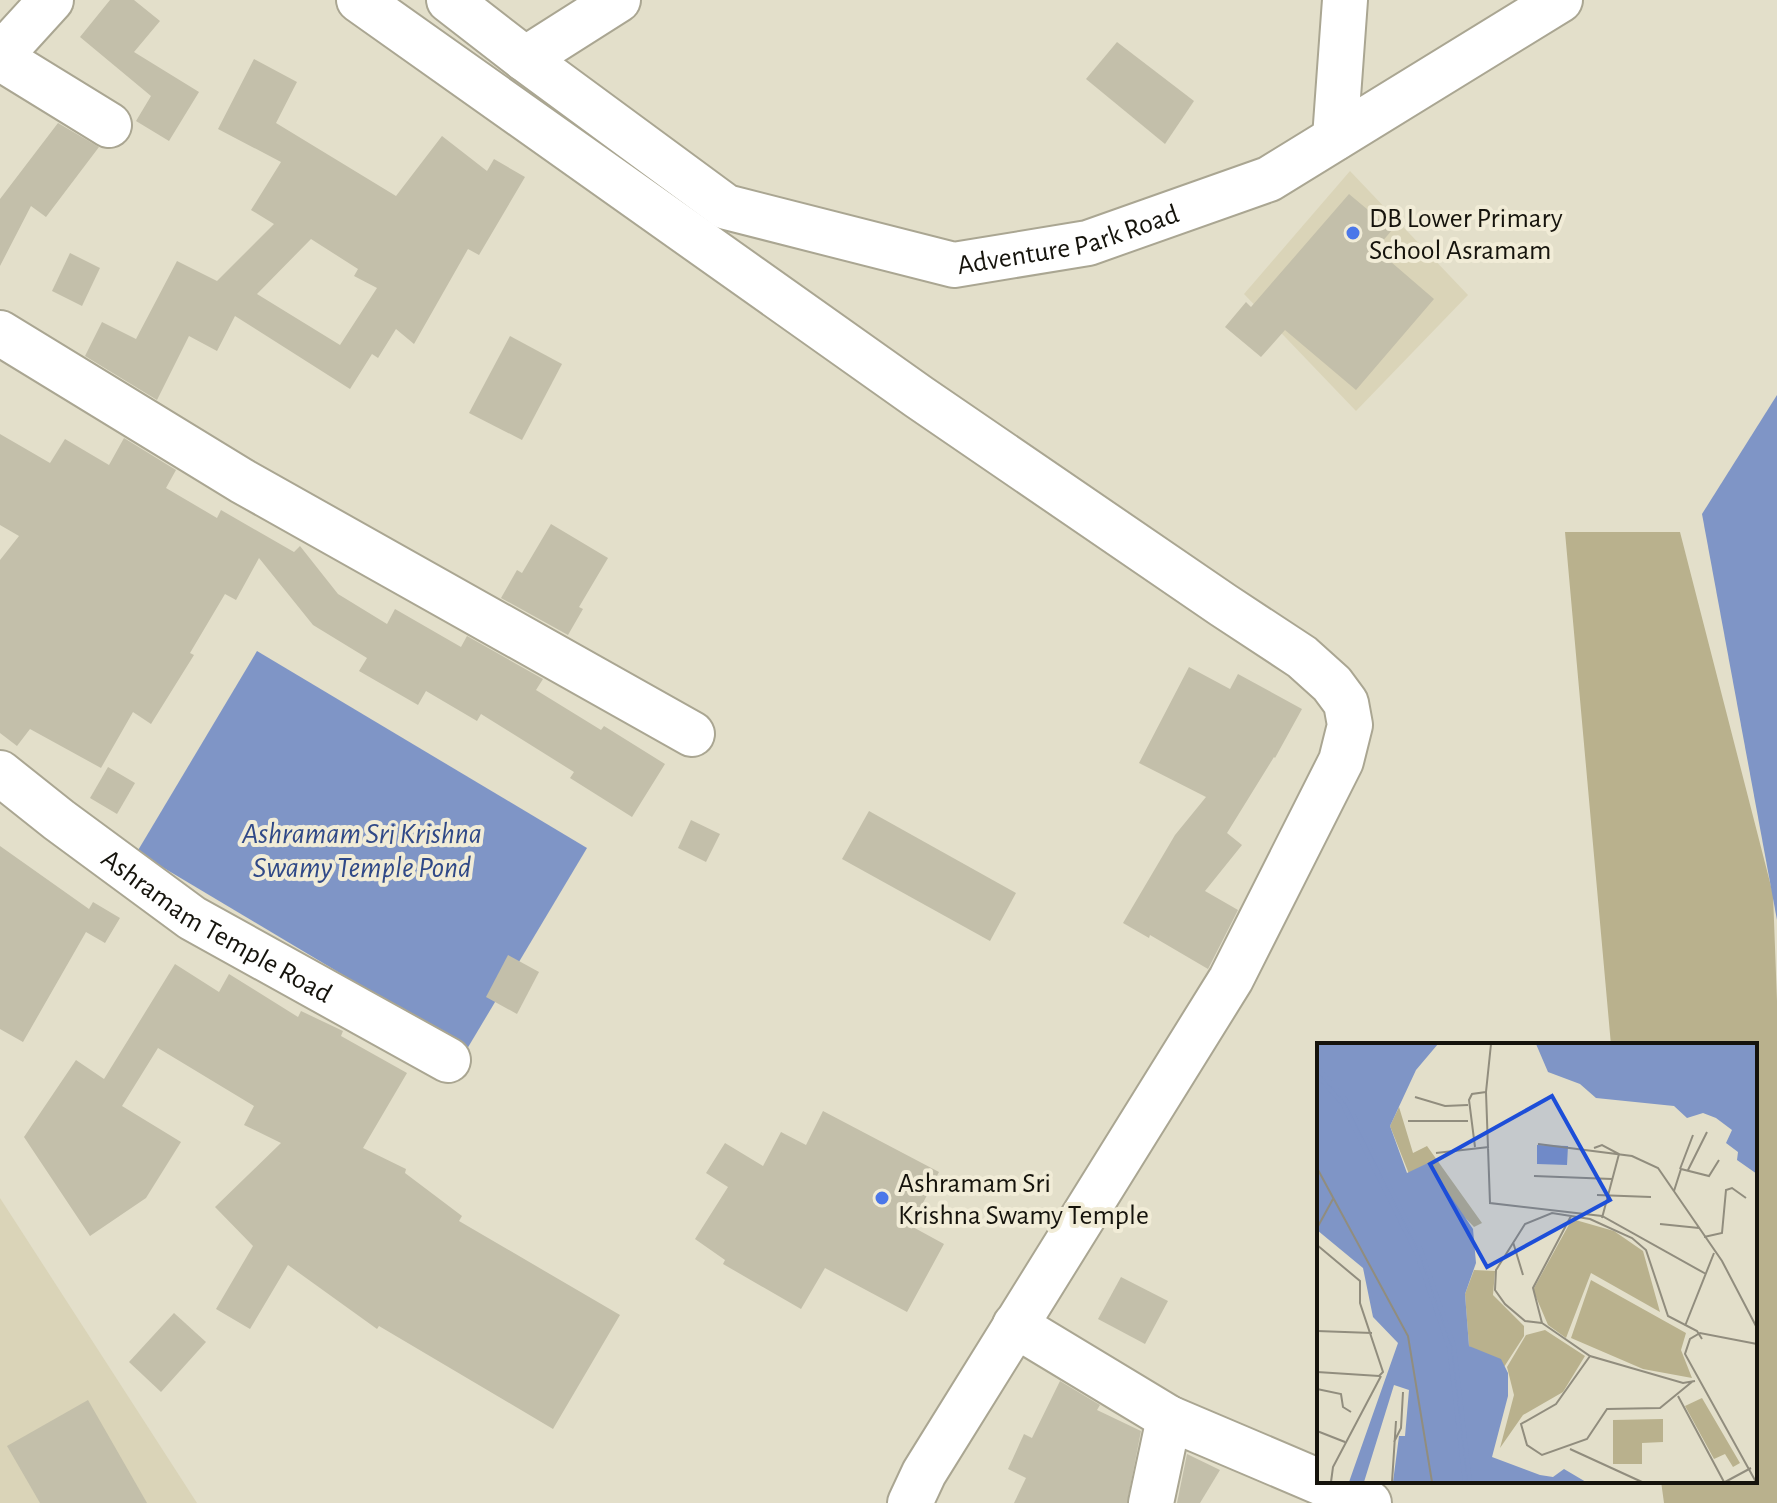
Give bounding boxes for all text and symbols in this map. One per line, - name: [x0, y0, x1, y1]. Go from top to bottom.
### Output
- street label: Adventure Park Road: [955, 200, 1183, 280]
- place label: DB Lower Primary School Asramam: [1369, 205, 1563, 265]
- marker: DB Lower Primary School Asramam: [1344, 224, 1362, 242]
- water label: Ashramam Sri Krishna Swamy Temple Pond: [241, 819, 482, 883]
- street label: Ashramam Temple Road: [96, 844, 336, 1009]
- inset map: [1317, 1043, 1757, 1483]
- place label: Ashramam Sri Krishna Swamy Temple: [898, 1170, 1149, 1230]
- marker: Ashramam Sri Krishna Swamy Temple: [873, 1189, 891, 1207]

